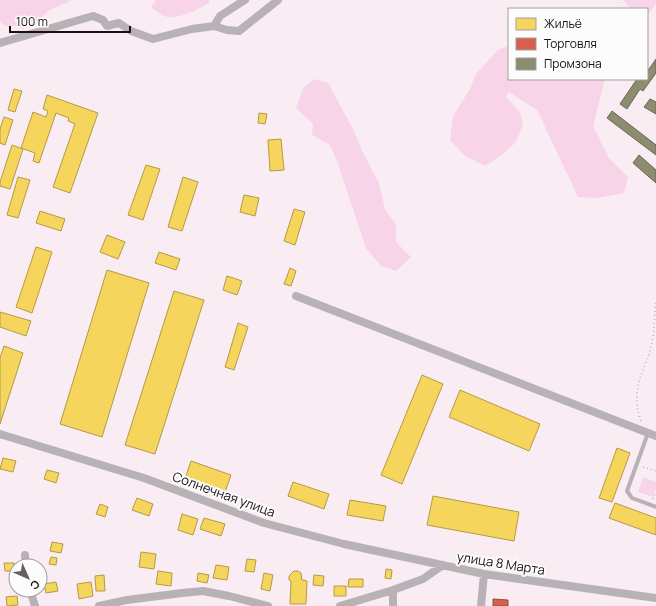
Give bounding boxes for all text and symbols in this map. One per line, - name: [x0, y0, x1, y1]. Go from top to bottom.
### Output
- scale bar: [10, 8, 130, 34]
- legend: [508, 8, 648, 80]
- text: 100 m: [16, 13, 48, 30]
- text: Жильё: [544, 15, 582, 32]
- text: Торговля: [544, 35, 597, 52]
- text: Промзона: [544, 55, 602, 72]
- street label: Солнечная улица: [170, 467, 278, 521]
- street label: улица 8 Марта: [456, 547, 546, 579]
- north arrow: [8, 558, 48, 598]
- text: С: [27, 577, 44, 594]

